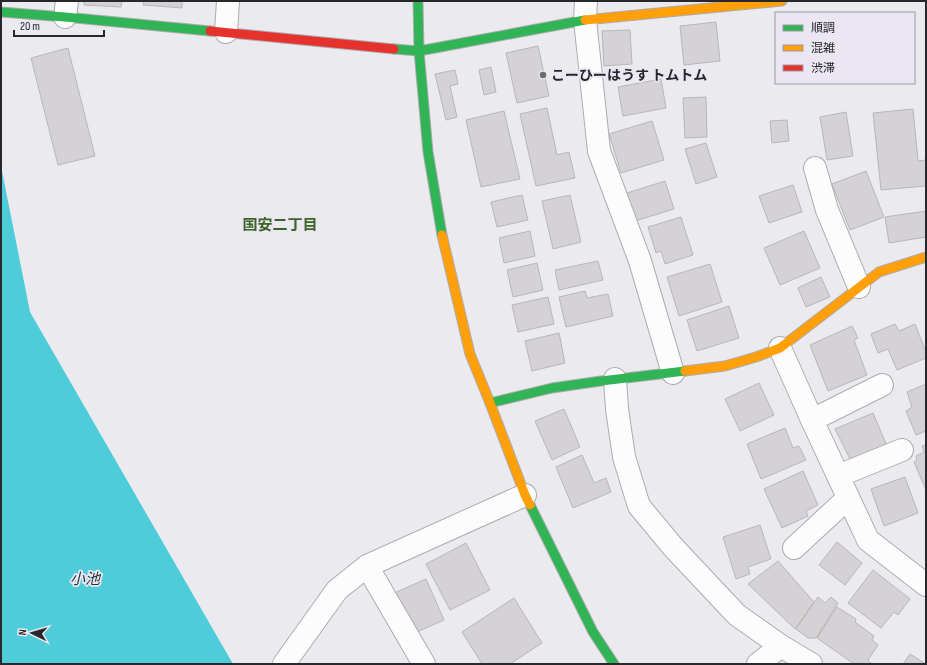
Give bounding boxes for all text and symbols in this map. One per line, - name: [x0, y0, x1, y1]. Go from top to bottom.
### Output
- scale bar: [14, 12, 104, 38]
- legend: [775, 12, 915, 84]
- text: 20 m: [20, 19, 40, 34]
- text: 順調: [811, 21, 835, 36]
- text: 混雑: [811, 41, 835, 56]
- text: 渋滞: [811, 61, 835, 76]
- place label: こーひーはうす トムトム: [551, 67, 707, 84]
- marker: こーひーはうす トムトム: [538, 70, 548, 80]
- district label: 国安二丁目: [242, 216, 318, 235]
- water label: 小池: [70, 570, 102, 589]
- north arrow: [12, 613, 52, 653]
- text: N: [16, 629, 29, 636]

